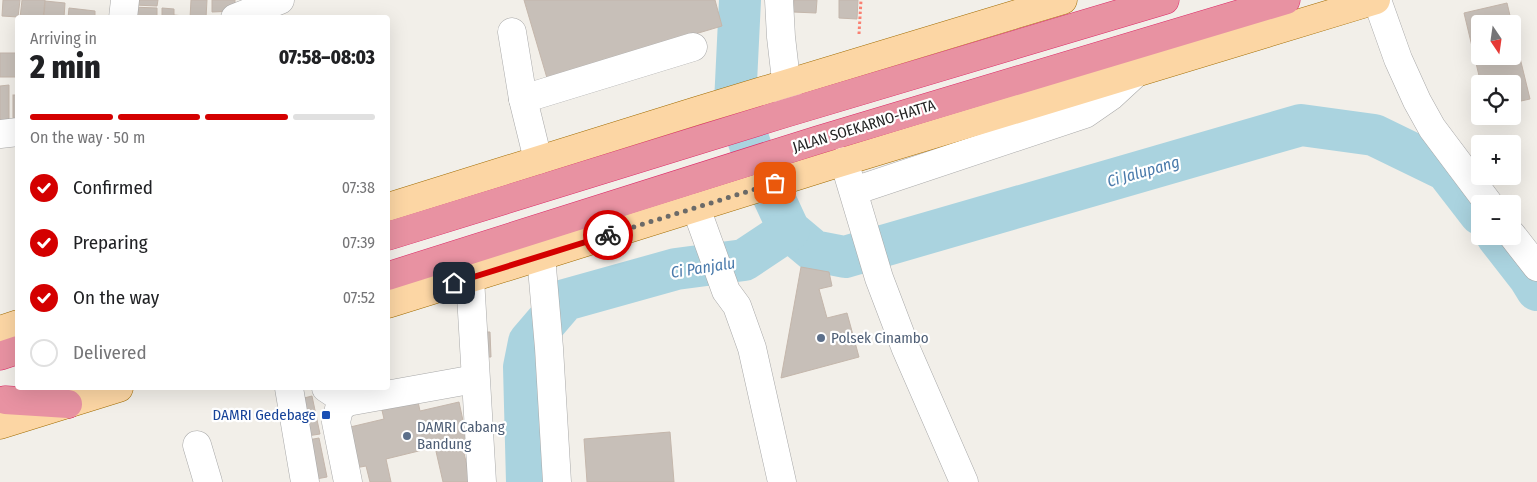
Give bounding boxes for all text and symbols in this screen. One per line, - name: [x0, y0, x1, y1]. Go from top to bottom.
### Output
- north arrow: [1471, 15, 1521, 65]
- map controls: [1471, 15, 1521, 245]
- text: Arriving in: [30, 29, 97, 48]
- text: 07:58–08:03: [279, 46, 375, 69]
- text: 2 min: [30, 48, 101, 86]
- button: locate: [1471, 75, 1521, 125]
- street label: JALAN SOEKARNO-HATTA: [790, 96, 938, 156]
- text: On the way · 50 m: [30, 128, 145, 147]
- button: +: [1471, 135, 1521, 185]
- water label: Ci Jalupang: [1105, 152, 1182, 191]
- pin: [754, 162, 796, 204]
- icon: bag: [761, 169, 789, 197]
- icon: check: [30, 174, 58, 202]
- text: Confirmed: [73, 176, 153, 199]
- text: 07:38: [342, 178, 375, 197]
- button: −: [1471, 195, 1521, 245]
- courier: [583, 210, 633, 260]
- icon: bike: [594, 221, 622, 249]
- icon: check: [30, 229, 58, 257]
- text: Preparing: [73, 231, 148, 254]
- text: 07:39: [342, 233, 375, 252]
- water label: Ci Panjalu: [669, 253, 737, 282]
- pin: [433, 262, 475, 304]
- icon: home: [440, 269, 468, 297]
- icon: check: [30, 284, 58, 312]
- text: On the way: [73, 286, 159, 309]
- text: 07:52: [343, 288, 375, 307]
- place label: Polsek Cinambo: [831, 329, 929, 347]
- marker: Polsek Cinambo: [815, 332, 827, 344]
- text: Delivered: [73, 341, 147, 364]
- place label: DAMRI Gedebage: [213, 406, 316, 424]
- marker: DAMRI Gedebage: [320, 409, 332, 421]
- place label: DAMRI Cabang Bandung: [417, 418, 505, 453]
- marker: DAMRI Cabang Bandung: [401, 430, 413, 442]

